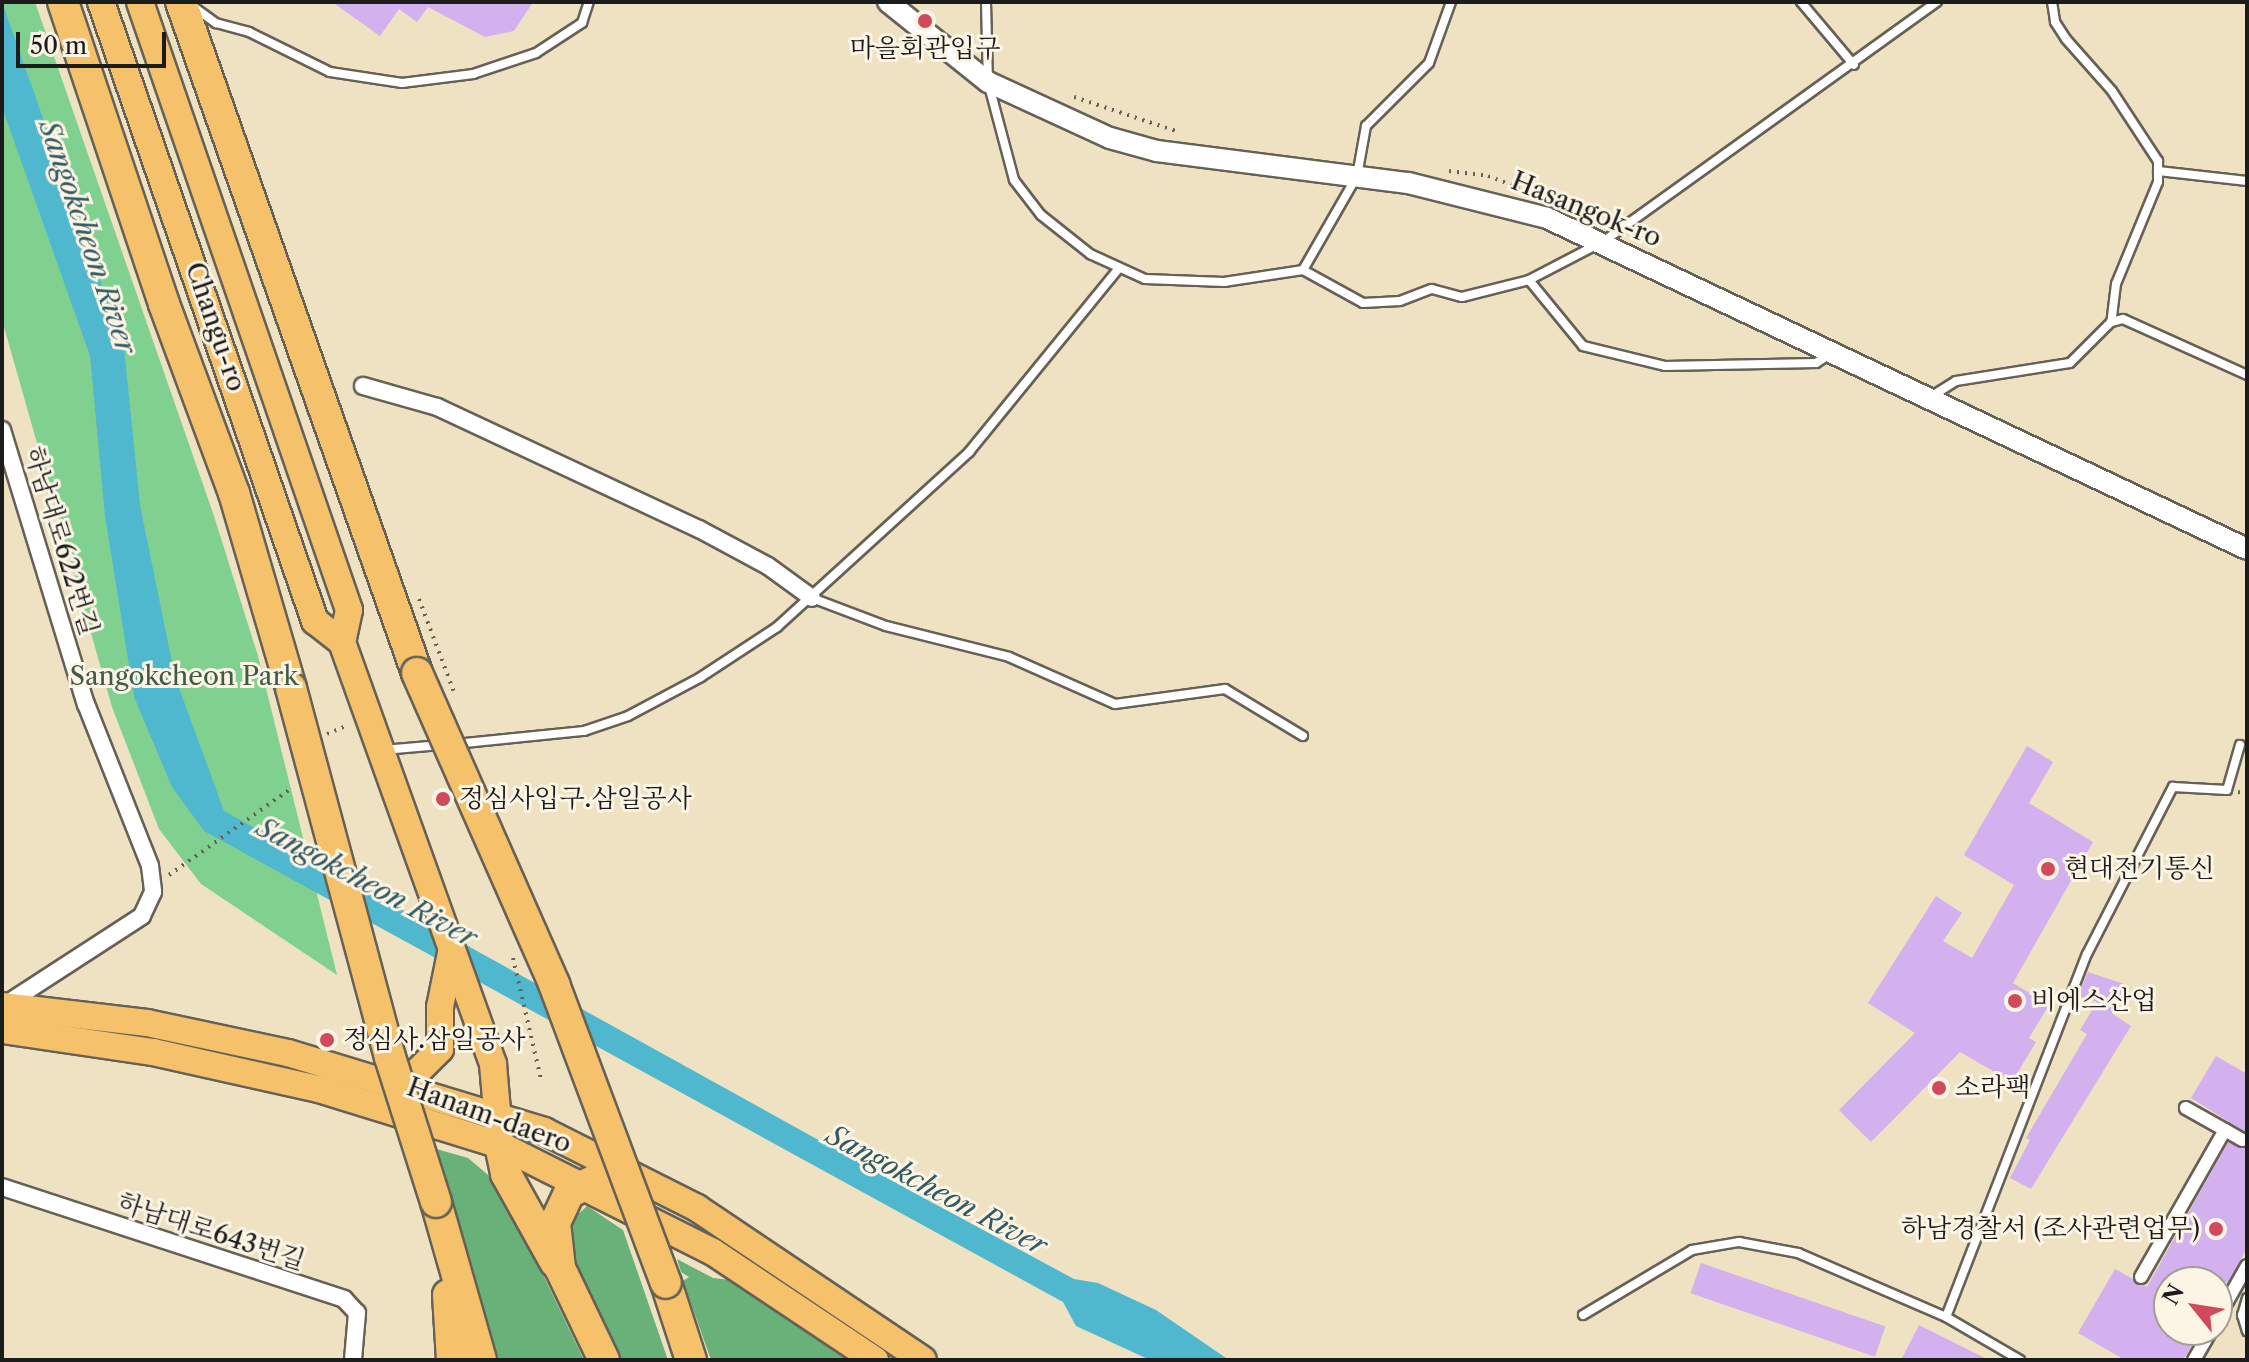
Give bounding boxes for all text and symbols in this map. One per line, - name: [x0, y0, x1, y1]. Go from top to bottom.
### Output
- marker: 마을회관입구: [916, 12, 934, 30]
- scale bar: [20, 16, 170, 66]
- text: 50 m: [30, 31, 87, 60]
- place label: 마을회관입구: [850, 33, 1000, 65]
- water label: Sangokcheon River: [32, 116, 144, 358]
- street label: Hasangok-ro: [1506, 166, 1666, 254]
- street label: Changu-ro: [178, 258, 252, 396]
- street label: 하남대로622번길: [17, 443, 105, 639]
- park label: Sangokcheon Park: [69, 661, 299, 693]
- place label: 정심사입구.삼일공사: [459, 783, 692, 815]
- marker: 정심사입구.삼일공사: [434, 790, 452, 808]
- water label: Sangokcheon River: [251, 810, 483, 954]
- place label: 현대전기통신: [2064, 853, 2215, 885]
- marker: 현대전기통신: [2039, 860, 2057, 878]
- place label: 비에스산업: [2031, 985, 2157, 1017]
- marker: 비에스산업: [2006, 992, 2024, 1010]
- place label: 정심사.삼일공사: [343, 1024, 526, 1056]
- marker: 정심사.삼일공사: [318, 1031, 336, 1049]
- street label: Hanam-daero: [403, 1072, 575, 1160]
- place label: 소라팩: [1955, 1072, 2030, 1104]
- marker: 소라팩: [1930, 1079, 1948, 1097]
- water label: Sangokcheon River: [821, 1118, 1053, 1262]
- street label: 하남대로643번길: [113, 1187, 309, 1277]
- place label: 하남경찰서 (조사관련업무): [1901, 1213, 2200, 1245]
- marker: 하남경찰서 (조사관련업무): [2207, 1220, 2225, 1238]
- north arrow: [2153, 1266, 2233, 1346]
- text: N: [2157, 1280, 2190, 1310]

